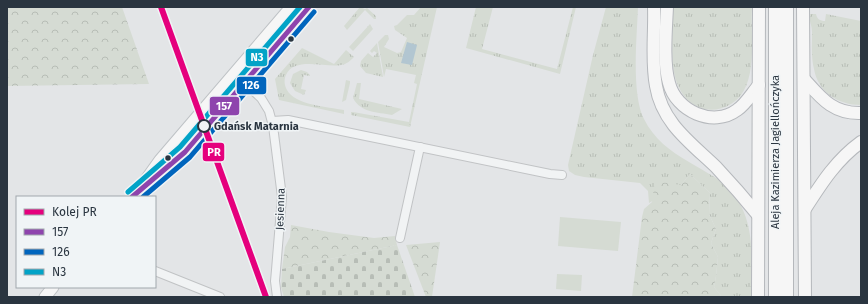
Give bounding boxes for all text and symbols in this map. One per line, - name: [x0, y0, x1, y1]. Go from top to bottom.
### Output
- unlabelled marker: [286, 34, 296, 44]
- line badge: N3: [245, 48, 268, 67]
- text: N3: [250, 51, 264, 64]
- street label: Aleja Kazimierza Jagiellończyka: [769, 75, 782, 229]
- line badge: 126: [236, 76, 267, 95]
- text: 126: [243, 79, 260, 92]
- line badge: 157: [209, 96, 240, 116]
- text: 157: [216, 100, 232, 113]
- marker: Gdańsk Matarnia: [197, 119, 211, 133]
- place label: Gdańsk Matarnia: [214, 120, 299, 133]
- line badge: PR: [202, 142, 225, 162]
- text: PR: [207, 146, 221, 159]
- unlabelled marker: [163, 153, 173, 163]
- street label: Jesienna: [273, 188, 288, 230]
- legend: [16, 196, 156, 288]
- text: Kolej PR: [52, 205, 97, 219]
- text: 157: [52, 225, 68, 239]
- text: 126: [52, 245, 70, 259]
- text: N3: [52, 265, 66, 279]

